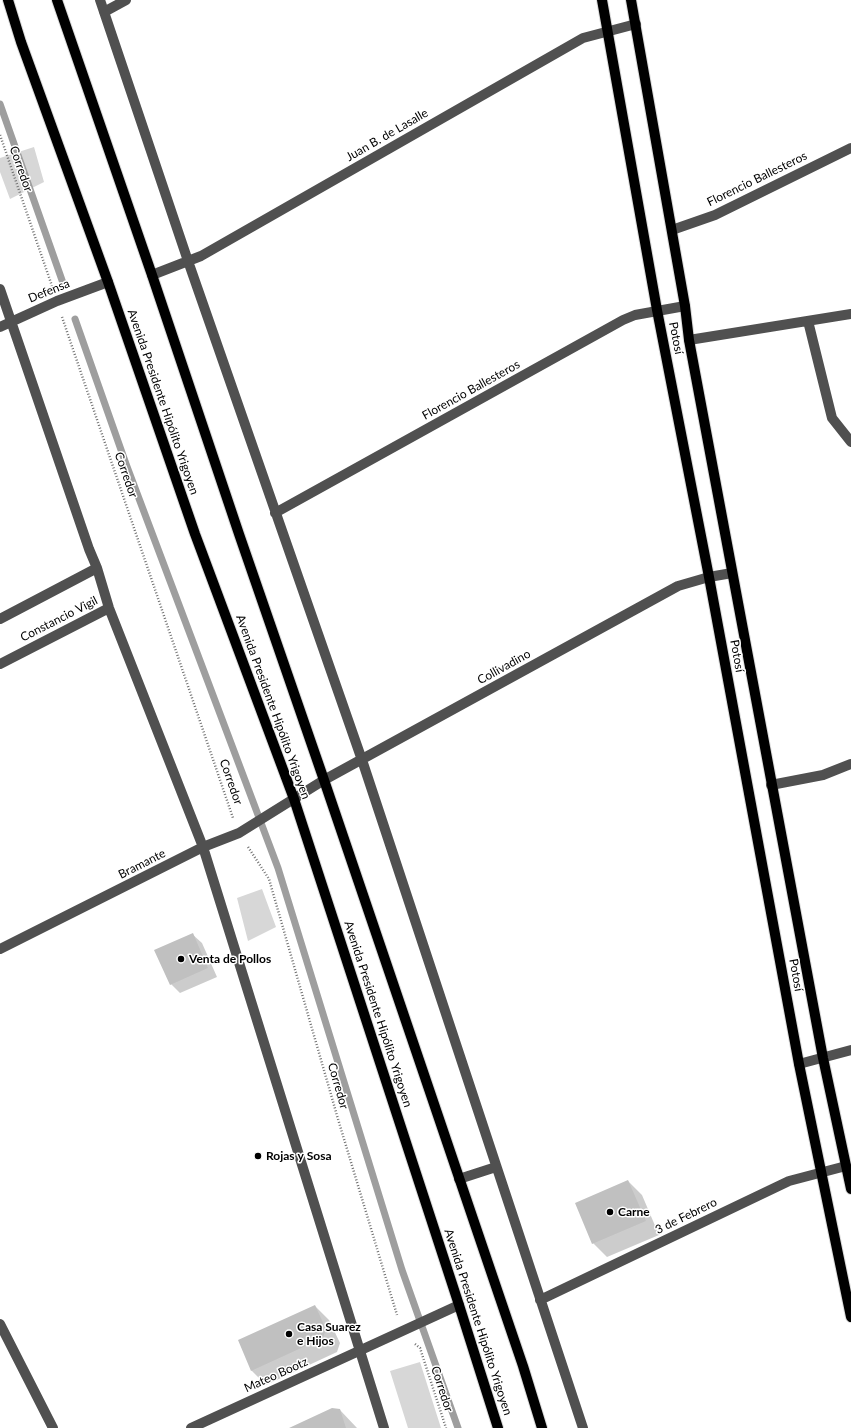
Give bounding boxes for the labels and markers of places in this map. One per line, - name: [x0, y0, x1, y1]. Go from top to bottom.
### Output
- place label: Venta de Pollos: [189, 952, 271, 966]
- marker: Venta de Pollos: [176, 954, 186, 964]
- place label: Rojas y Sosa: [266, 1149, 332, 1163]
- marker: Rojas y Sosa: [253, 1151, 263, 1161]
- place label: Carne: [618, 1205, 650, 1219]
- marker: Carne: [605, 1207, 615, 1217]
- place label: Casa Suarez e Hijos: [297, 1320, 361, 1348]
- marker: Casa Suarez e Hijos: [284, 1329, 294, 1339]

